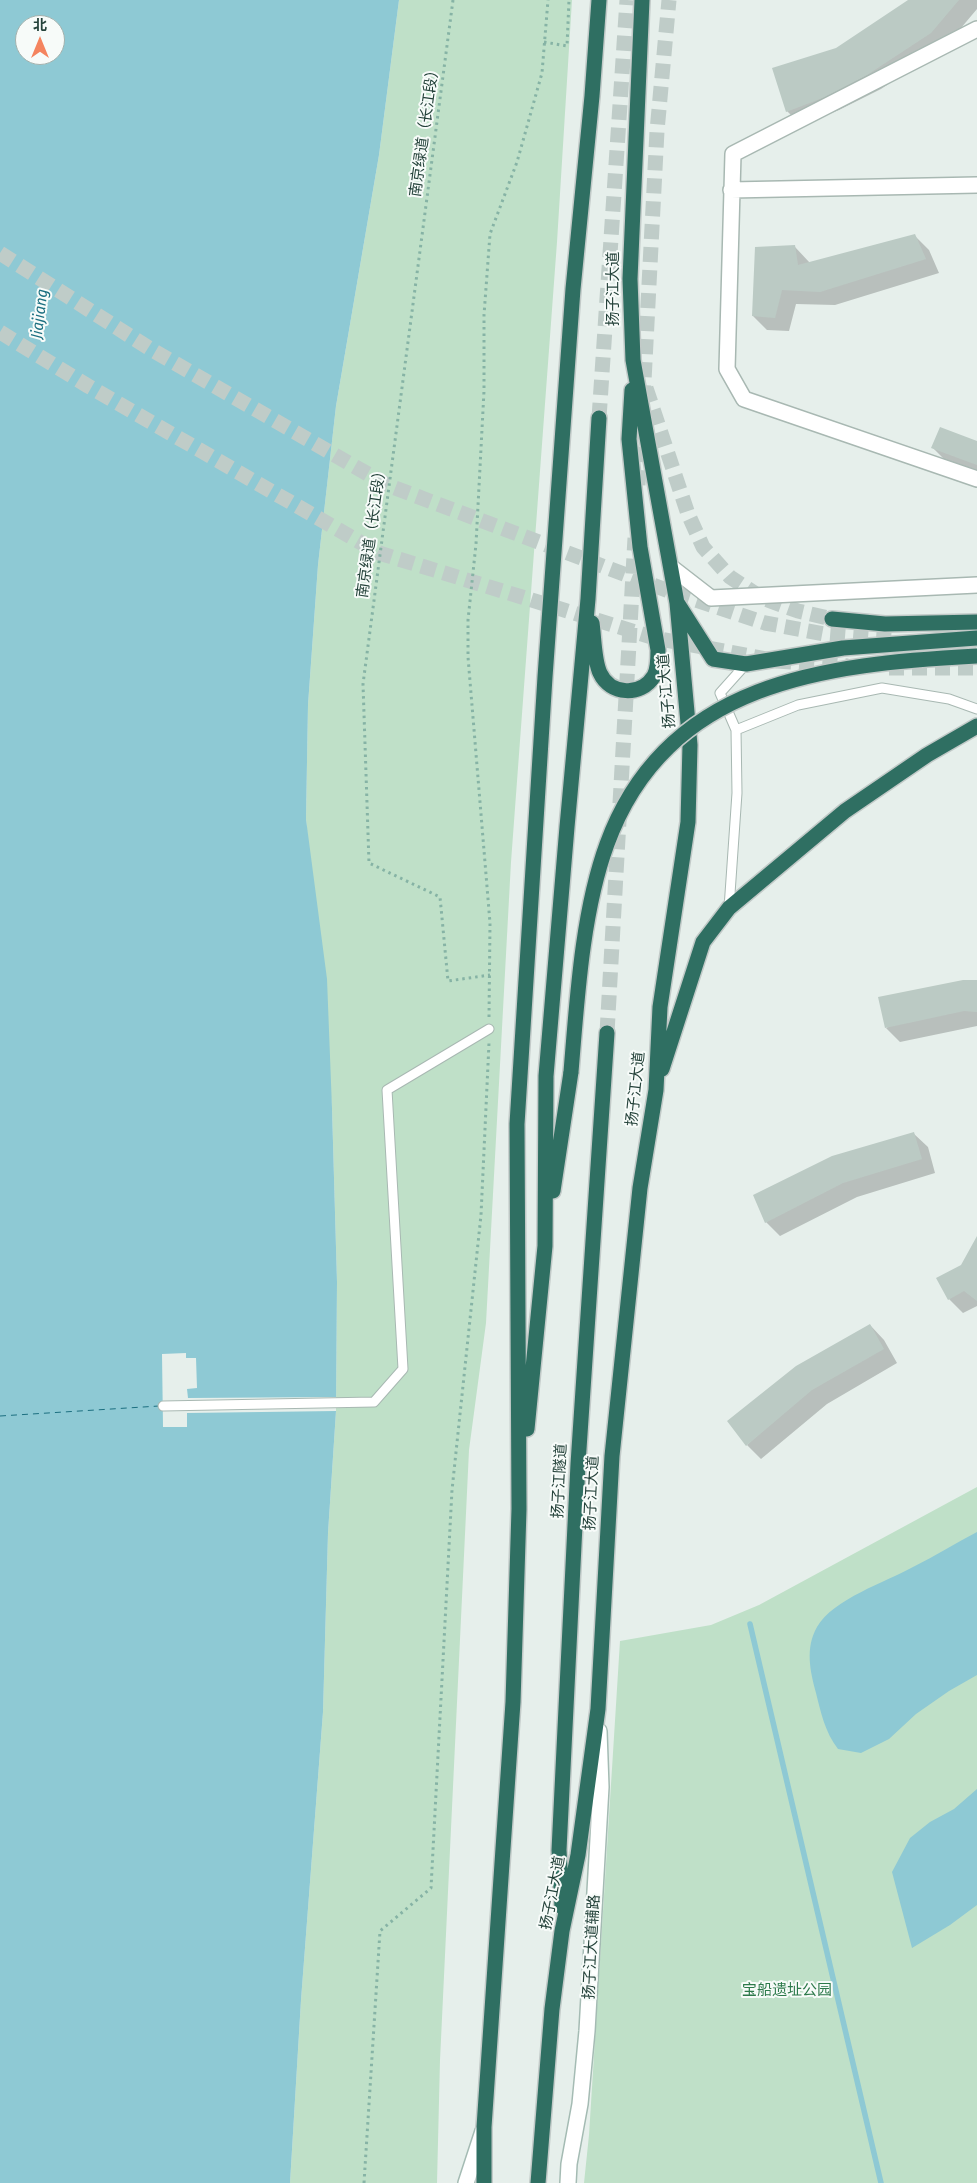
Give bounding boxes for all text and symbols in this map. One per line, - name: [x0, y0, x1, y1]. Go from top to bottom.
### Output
- north arrow: [15, 15, 65, 65]
- text: 北: [33, 17, 47, 34]
- street label: 南京绿道（长江段）: [407, 62, 443, 198]
- street label: 扬子江大道: [605, 252, 623, 326]
- water label: Jiajiang: [27, 288, 53, 340]
- street label: 南京绿道（长江段）: [354, 463, 390, 599]
- street label: 扬子江大道: [655, 653, 679, 729]
- street label: 扬子江大道: [623, 1051, 649, 1127]
- street label: 扬子江隧道: [549, 1443, 571, 1519]
- street label: 扬子江大道: [581, 1455, 603, 1531]
- street label: 扬子江大道: [537, 1854, 569, 1932]
- street label: 扬子江大道辅路: [580, 1894, 604, 2000]
- park label: 宝船遗址公园: [742, 1982, 832, 2000]

